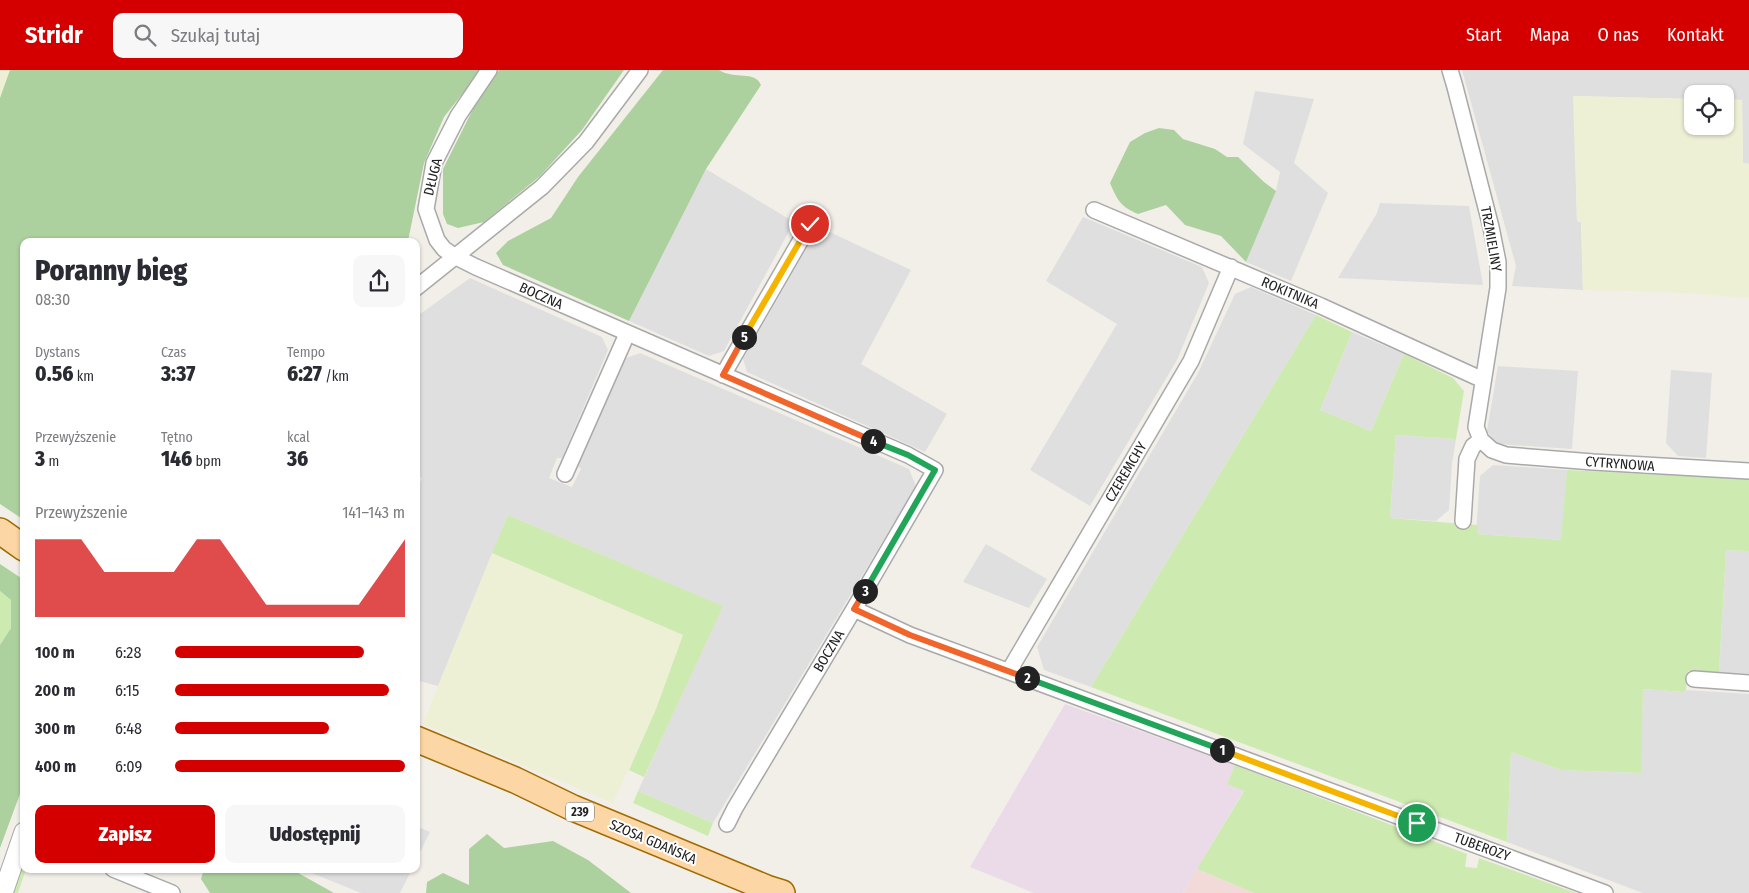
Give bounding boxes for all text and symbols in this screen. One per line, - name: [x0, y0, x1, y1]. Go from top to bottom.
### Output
- search box: [113, 13, 463, 58]
- text: Stridr: [25, 21, 83, 49]
- icon: search: [131, 21, 159, 49]
- text: Szukaj tutaj: [171, 24, 260, 47]
- text: Start: [1466, 24, 1502, 46]
- text: Mapa: [1530, 24, 1570, 46]
- text: O nas: [1598, 24, 1639, 46]
- text: Kontakt: [1667, 24, 1724, 46]
- map controls: [1684, 85, 1734, 135]
- button: locate: [1684, 85, 1734, 135]
- street label: DŁUGA: [420, 156, 446, 197]
- pin: [789, 203, 831, 245]
- street label: TRZMIELINY: [1477, 205, 1505, 273]
- icon: check: [796, 210, 824, 238]
- text: Poranny bieg: [35, 254, 187, 287]
- button: share: [353, 255, 405, 307]
- street label: ROKITNIKA: [1259, 273, 1322, 313]
- street label: BOCZNA: [517, 279, 566, 313]
- text: 08:30: [35, 290, 70, 309]
- pin: 5: [732, 324, 756, 350]
- text: 5: [741, 329, 748, 346]
- text: Dystans: [35, 344, 80, 361]
- text: Czas: [161, 344, 186, 361]
- text: Tempo: [287, 344, 325, 361]
- text: 0.56: [35, 361, 73, 387]
- text: 3:37: [161, 361, 195, 387]
- text: 6:27: [287, 361, 322, 387]
- text: km: [73, 368, 94, 385]
- text: /km: [322, 368, 349, 385]
- pin: 4: [860, 428, 886, 454]
- text: Przewyższenie: [35, 429, 116, 446]
- text: Tętno: [161, 429, 193, 446]
- text: kcal: [287, 429, 310, 446]
- text: 4: [870, 433, 877, 450]
- street label: CZEREMCHY: [1102, 439, 1150, 505]
- text: 3: [35, 446, 45, 472]
- text: 146: [161, 446, 192, 472]
- text: 36: [287, 446, 308, 472]
- text: m: [45, 453, 59, 470]
- text: bpm: [192, 453, 221, 470]
- street label: CYTRYNOWA: [1585, 453, 1656, 475]
- text: Przewyższenie: [35, 503, 128, 522]
- text: 141–143 m: [342, 503, 405, 522]
- pin: 3: [852, 578, 878, 604]
- text: 3: [862, 583, 869, 600]
- street label: BOCZNA: [810, 626, 848, 675]
- text: 100 m: [35, 643, 75, 662]
- text: 6:28: [115, 643, 141, 662]
- pin: 2: [1014, 666, 1040, 690]
- text: 2: [1024, 670, 1031, 687]
- text: 200 m: [35, 681, 75, 700]
- text: 6:15: [115, 681, 139, 700]
- text: 300 m: [35, 719, 76, 738]
- text: 6:48: [115, 719, 142, 738]
- pin: 1: [1210, 738, 1234, 762]
- text: 1: [1220, 742, 1225, 759]
- text: 400 m: [35, 757, 76, 776]
- text: 6:09: [115, 757, 142, 776]
- road number: 239: [566, 802, 594, 822]
- pin: [1396, 802, 1438, 844]
- button: Zapisz: [35, 805, 215, 863]
- button: Udostępnij: [225, 805, 405, 863]
- icon: arrive: [1403, 809, 1431, 837]
- street label: SZOSA GDAŃSKA: [607, 815, 700, 868]
- street label: TUBEROZY: [1452, 829, 1512, 865]

